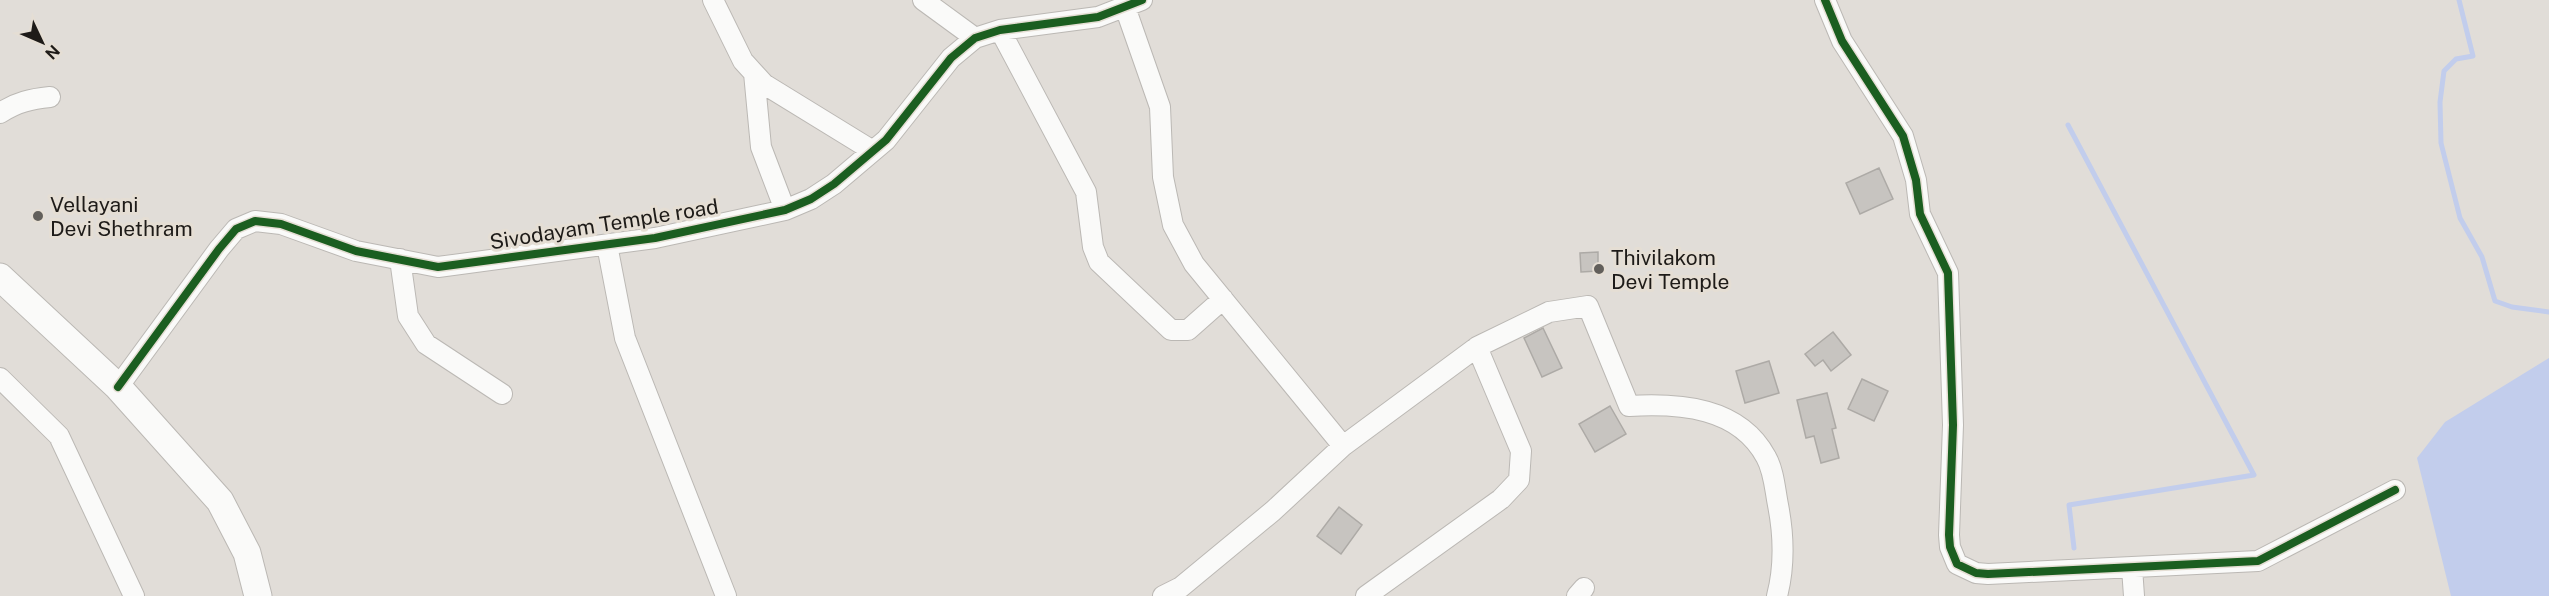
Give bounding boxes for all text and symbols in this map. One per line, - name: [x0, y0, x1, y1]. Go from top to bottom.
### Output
- north arrow: [12, 12, 72, 72]
- text: N: [41, 41, 64, 63]
- place label: Vellayani Devi Shethram: [50, 192, 193, 241]
- street label: Sivodayam Temple road: [488, 194, 720, 254]
- marker: Vellayani Devi Shethram: [31, 209, 45, 223]
- place label: Thivilakom Devi Temple: [1611, 245, 1729, 294]
- marker: Thivilakom Devi Temple: [1592, 262, 1606, 276]

